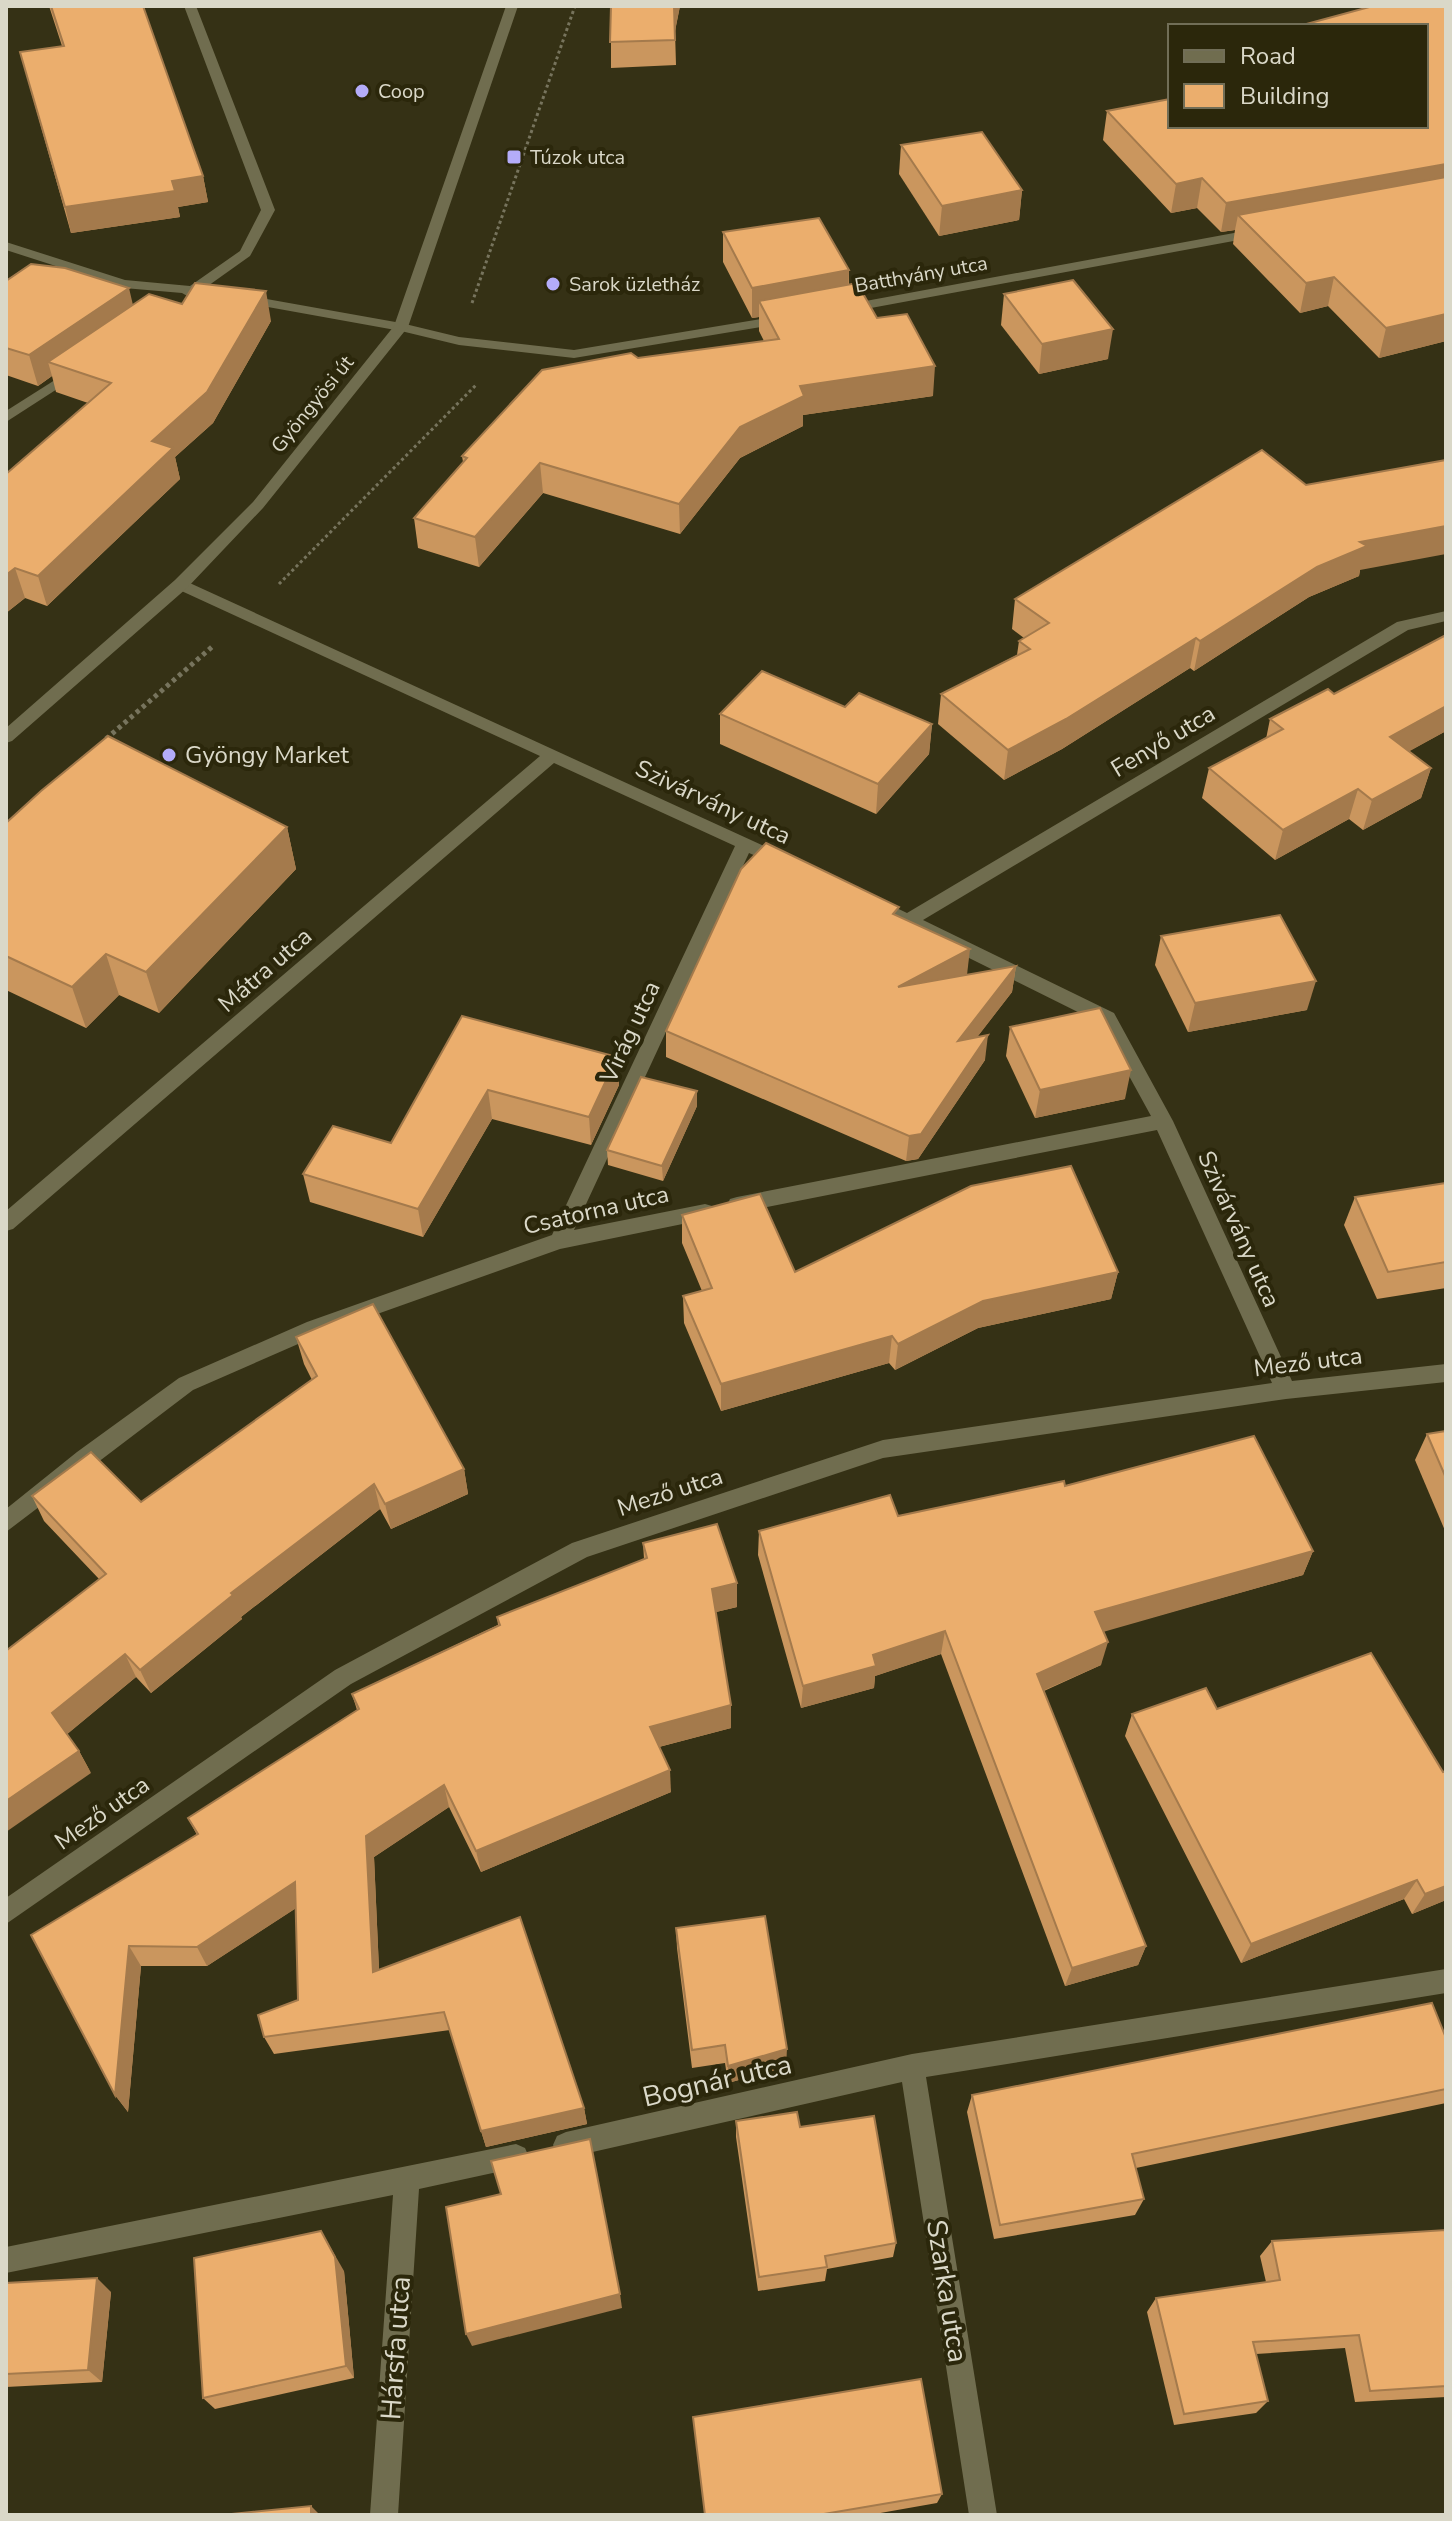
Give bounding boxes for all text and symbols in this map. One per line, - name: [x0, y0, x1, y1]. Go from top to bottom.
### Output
- legend: [1168, 24, 1428, 128]
- text: Road: [1240, 40, 1296, 72]
- place label: Coop: [378, 78, 425, 105]
- text: Building: [1240, 80, 1330, 112]
- marker: Coop: [353, 82, 371, 100]
- place label: Túzok utca: [530, 144, 625, 171]
- marker: Túzok utca: [505, 148, 523, 166]
- street label: Batthyány utca: [853, 250, 990, 299]
- place label: Sarok üzletház: [569, 271, 700, 298]
- marker: Sarok üzletház: [544, 275, 562, 293]
- street label: Gyöngyösi út: [265, 349, 361, 459]
- street label: Fenyő utca: [1105, 697, 1221, 785]
- place label: Gyöngy Market: [185, 739, 349, 771]
- marker: Gyöngy Market: [160, 746, 178, 764]
- street label: Szivárvány utca: [630, 752, 796, 852]
- street label: Mátra utca: [211, 920, 319, 1020]
- street label: Virág utca: [592, 976, 668, 1089]
- street label: Szivárvány utca: [1190, 1146, 1288, 1312]
- street label: Csatorna utca: [520, 1178, 672, 1242]
- street label: Mező utca: [1252, 1339, 1364, 1385]
- street label: Mező utca: [613, 1460, 727, 1524]
- street label: Mező utca: [48, 1769, 156, 1857]
- street label: Bognár utca: [639, 2045, 796, 2117]
- street label: Szarka utca: [917, 2217, 977, 2365]
- street label: Hársfa utca: [372, 2275, 420, 2421]

